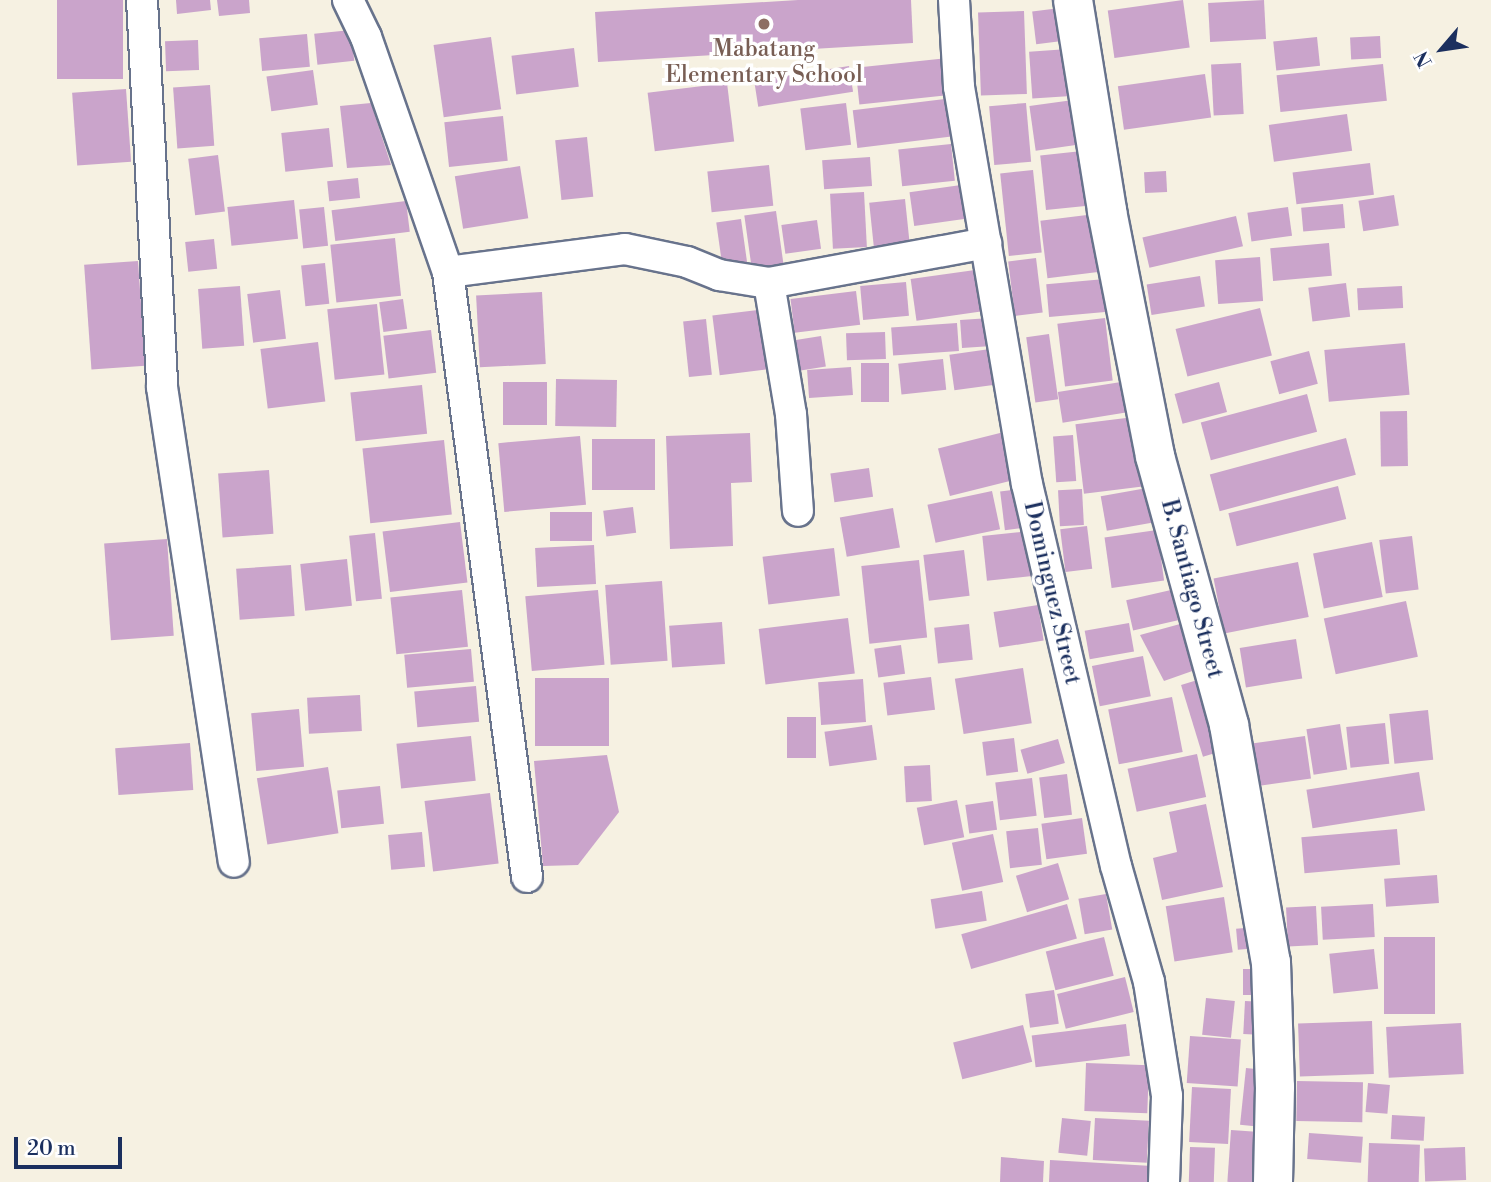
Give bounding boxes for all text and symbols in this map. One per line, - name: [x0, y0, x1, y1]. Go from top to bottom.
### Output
- north arrow: [1407, 14, 1477, 84]
- marker: Mabatang Elementary School: [756, 16, 772, 32]
- place label: Mabatang Elementary School: [665, 35, 863, 89]
- text: N: [1409, 47, 1438, 72]
- street label: B. Santiago Street: [1155, 497, 1229, 681]
- street label: Dominguez Street: [1018, 499, 1086, 687]
- scale bar: [18, 1122, 126, 1166]
- text: 20 m: [27, 1136, 76, 1162]

